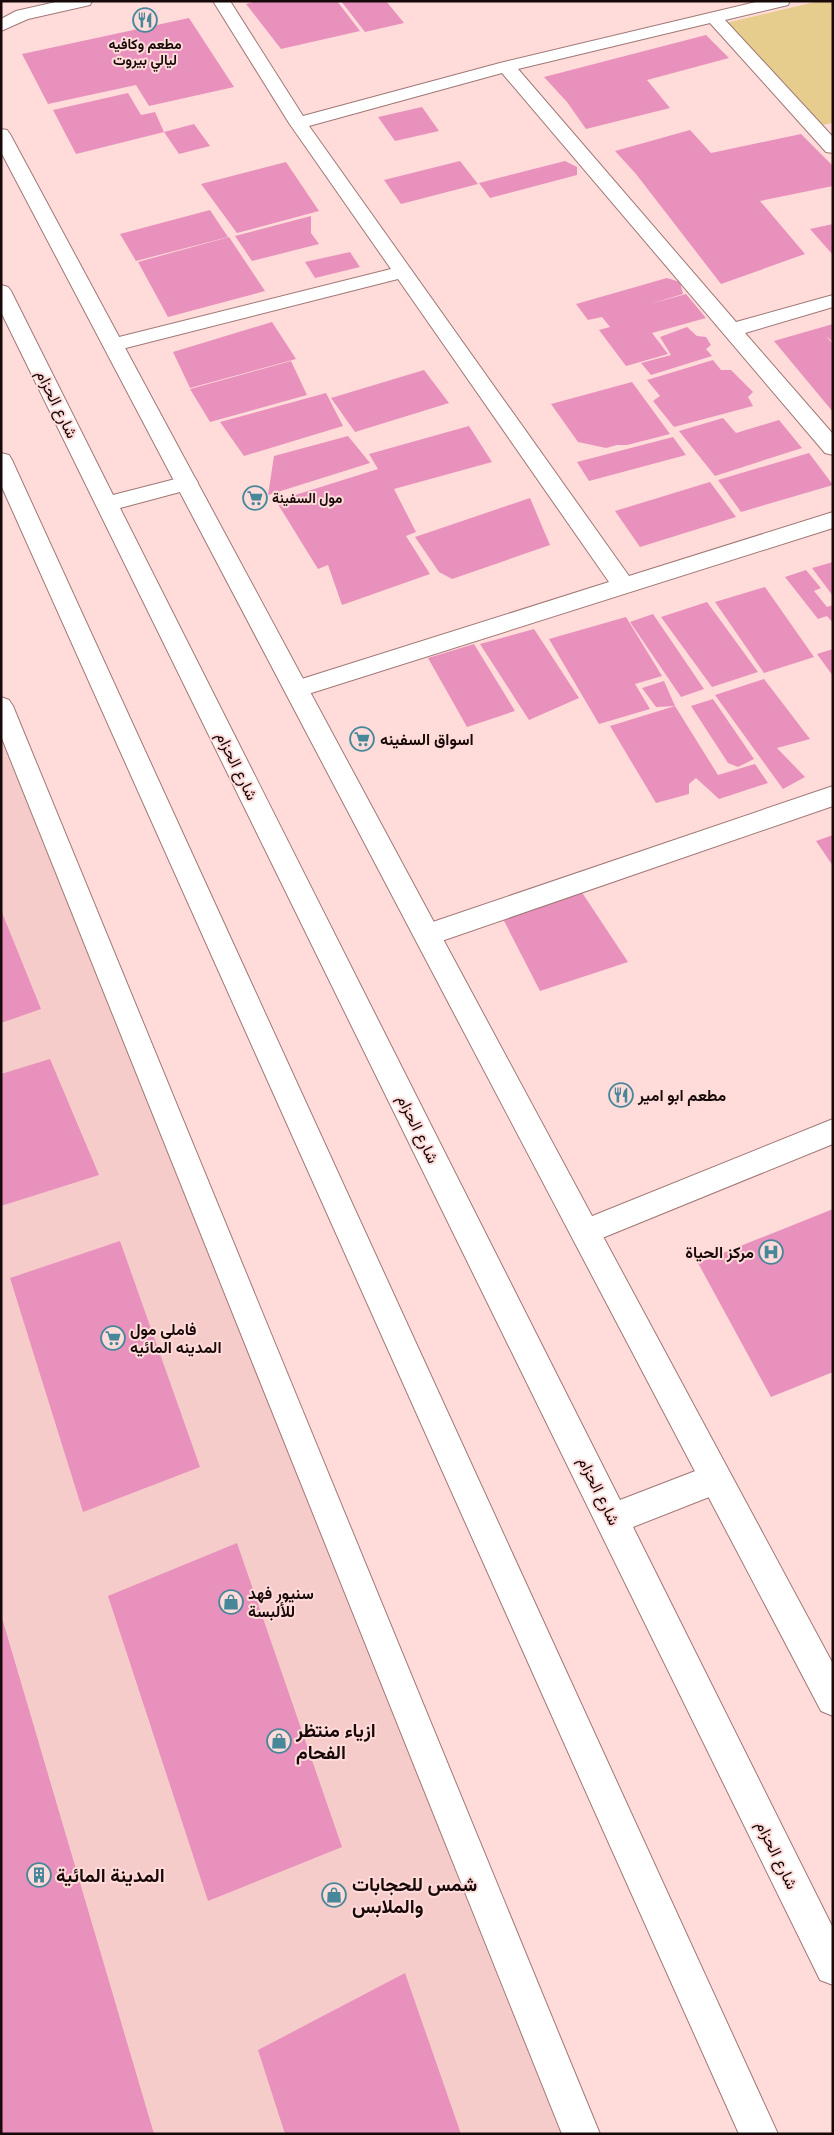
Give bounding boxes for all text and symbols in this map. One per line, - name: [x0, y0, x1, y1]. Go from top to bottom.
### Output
- restaurant icon: مطعم وكافيه ليالي بيروت: [132, 7, 158, 33]
- place label: مطعم وكافيه ليالي بيروت: [108, 36, 182, 72]
- street label: شارع الحزام: [30, 367, 82, 442]
- supermarket icon: مول السفينة: [242, 485, 268, 511]
- place label: مول السفينة: [272, 490, 343, 507]
- supermarket icon: اسواق السفينه: [349, 726, 375, 752]
- street label: شارع الحزام: [210, 729, 262, 804]
- place label: اسواق السفينه: [380, 730, 474, 750]
- restaurant icon: مطعم ابو امير: [608, 1082, 634, 1108]
- place label: مطعم ابو امير: [637, 1086, 727, 1106]
- street label: شارع الحزام: [391, 1092, 443, 1167]
- hospital icon: مركز الحياة: [758, 1239, 784, 1265]
- place label: مركز الحياة: [685, 1243, 754, 1263]
- place label: فاملي مول المدينه المائيه: [130, 1320, 222, 1357]
- supermarket icon: فاملي مول المدينه المائيه: [100, 1325, 126, 1351]
- street label: شارع الحزام: [572, 1454, 624, 1529]
- place label: سنيور فهد للألبسة: [248, 1584, 314, 1621]
- shop icon: سنيور فهد للألبسة: [218, 1589, 244, 1615]
- place label: ازياء منتظر الفحام: [295, 1719, 376, 1765]
- shop icon: ازياء منتظر الفحام: [266, 1728, 292, 1754]
- street label: شارع الحزام: [750, 1818, 802, 1893]
- building icon: المدينة المائية: [26, 1862, 52, 1888]
- place label: المدينة المائية: [56, 1864, 165, 1887]
- place label: شمس للحجابات والملابس: [352, 1873, 477, 1919]
- shop icon: شمس للحجابات والملابس: [321, 1882, 347, 1908]

